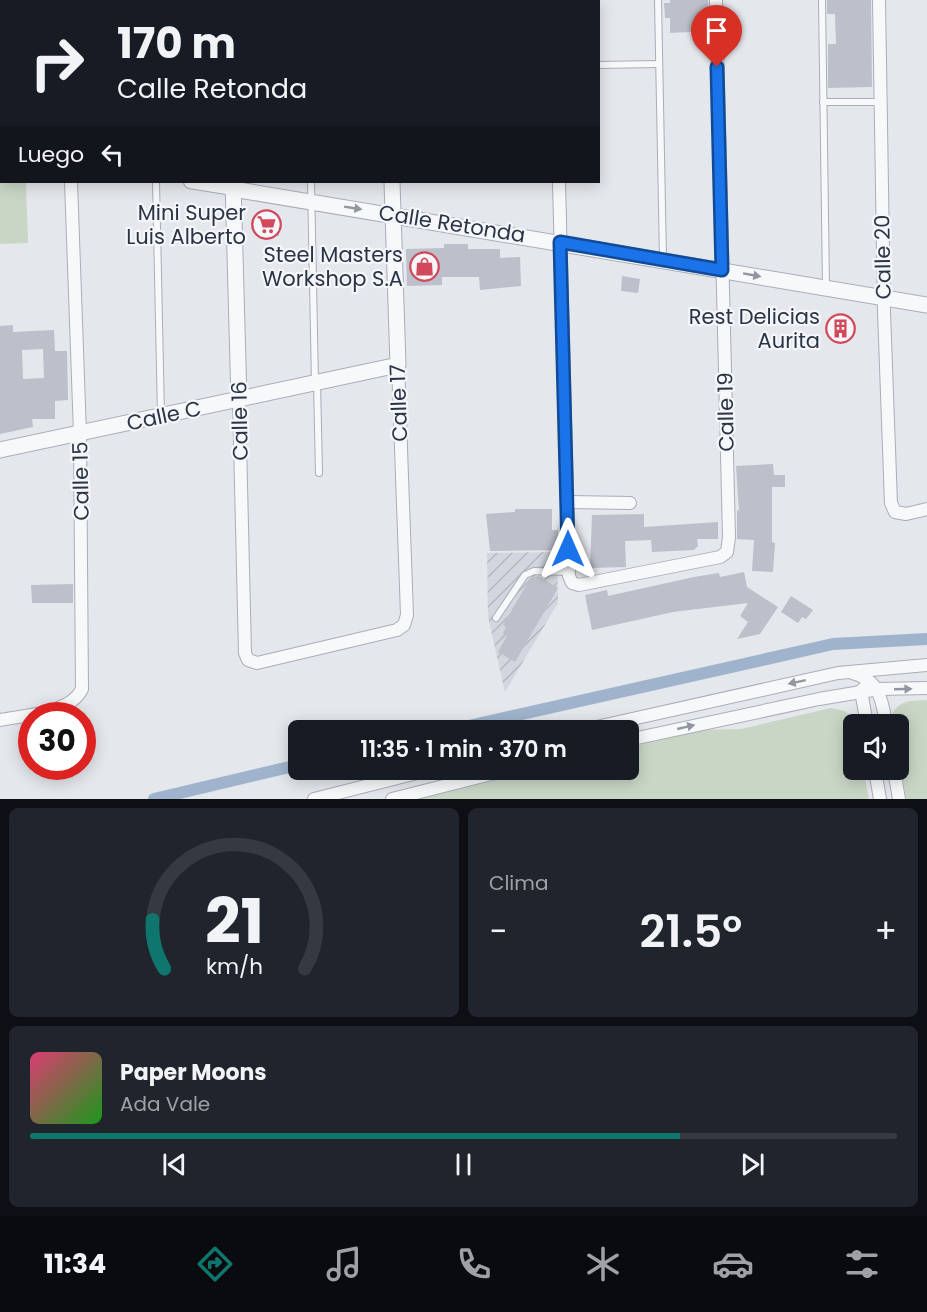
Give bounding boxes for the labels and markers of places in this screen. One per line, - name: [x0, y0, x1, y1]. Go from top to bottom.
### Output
- pin: [691, 5, 742, 67]
- place label: Mini Super Luis Alberto: [126, 198, 246, 251]
- supermarket icon: Mini Super Luis Alberto: [251, 209, 283, 241]
- place label: Steel Masters Workshop S.A: [262, 240, 403, 293]
- shop icon: Steel Masters Workshop S.A: [408, 251, 440, 283]
- place label: Rest Delicias Aurita: [689, 302, 820, 355]
- building icon: Rest Delicias Aurita: [825, 313, 857, 345]

